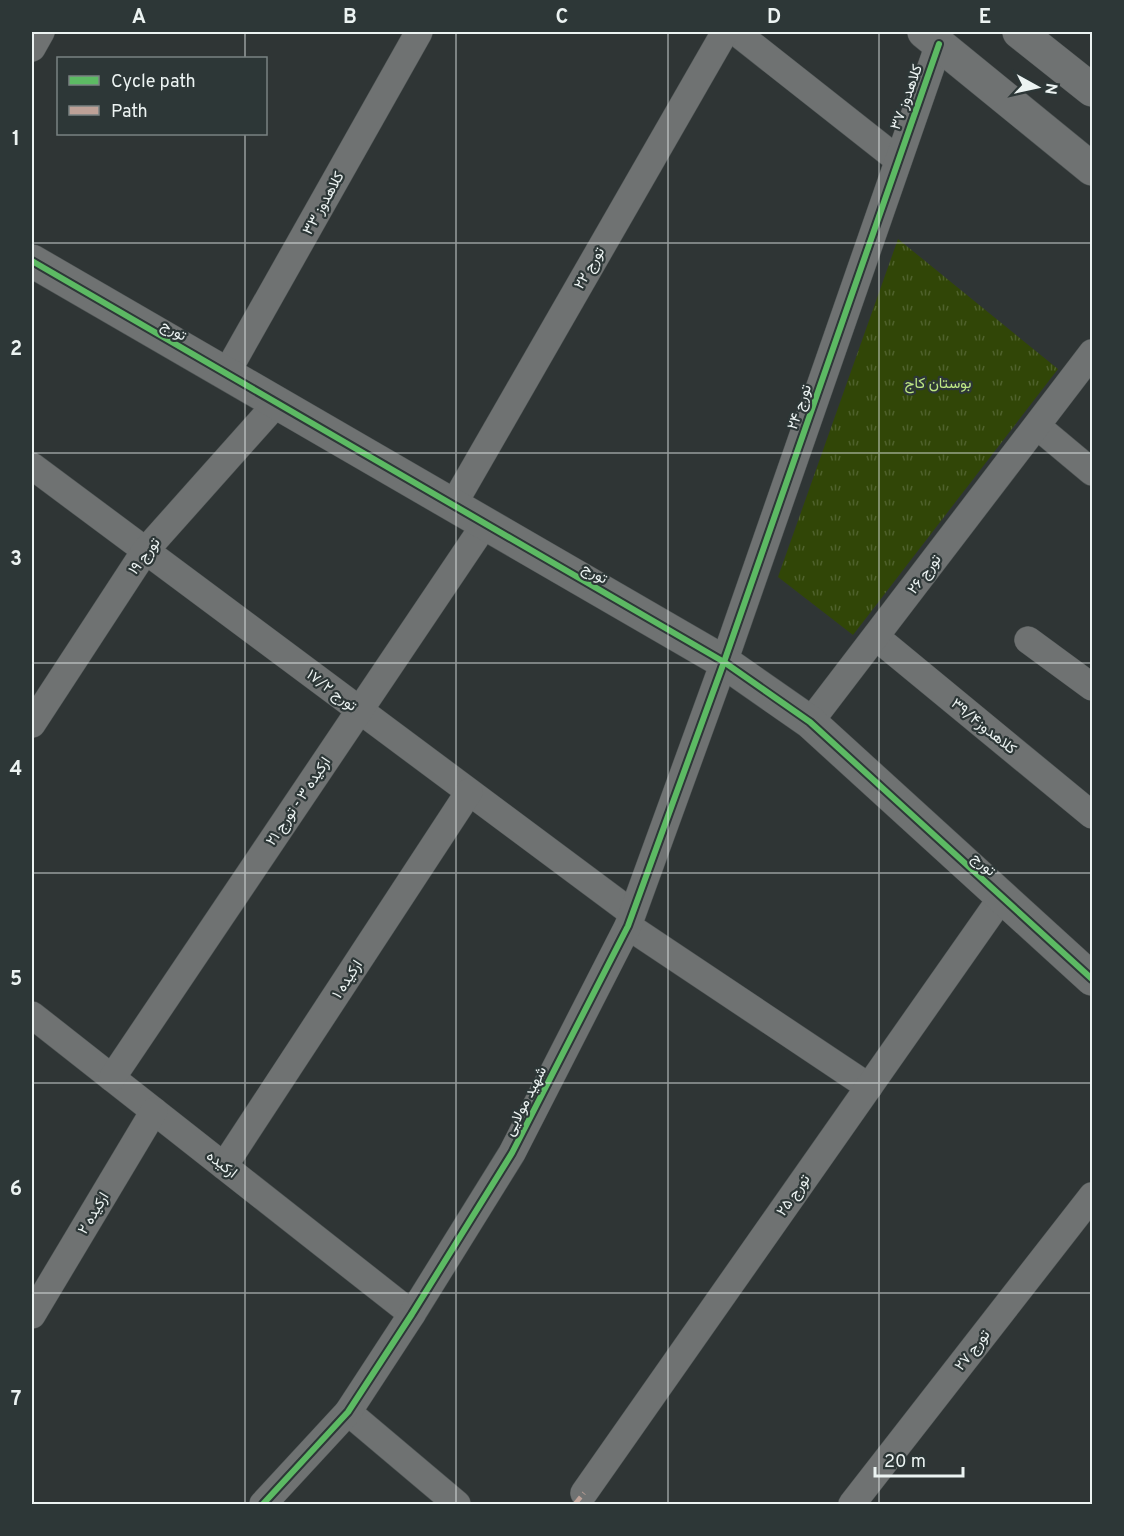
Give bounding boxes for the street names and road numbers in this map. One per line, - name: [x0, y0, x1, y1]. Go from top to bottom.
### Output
- street label: کلاهدوز ۳۷: [887, 62, 928, 133]
- street label: کلاهدوز ۳۳: [299, 169, 350, 239]
- street label: تورج ۲۲: [571, 244, 610, 293]
- street label: تورج: [157, 316, 190, 346]
- street label: تورج ۲۴: [784, 382, 817, 433]
- street label: تورج ۱۹: [125, 534, 166, 579]
- street label: تورج ۲۶: [904, 551, 947, 599]
- street label: تورج: [578, 559, 611, 589]
- street label: تورج ۱۷/۲: [302, 666, 360, 717]
- street label: کلاهدوز۳۹/۴: [946, 695, 1020, 760]
- street label: ارکیده ۳ - تورج ۲۱: [263, 754, 336, 850]
- street label: تورج: [967, 849, 999, 881]
- street label: ارکیده ۱: [329, 957, 368, 1003]
- street label: شهید مولایی: [501, 1063, 552, 1140]
- street label: ارکیده: [202, 1147, 240, 1183]
- street label: تورج ۲۵: [773, 1171, 816, 1220]
- street label: ارکیده ۲: [74, 1189, 114, 1238]
- street label: تورج ۲۷: [951, 1326, 995, 1375]

